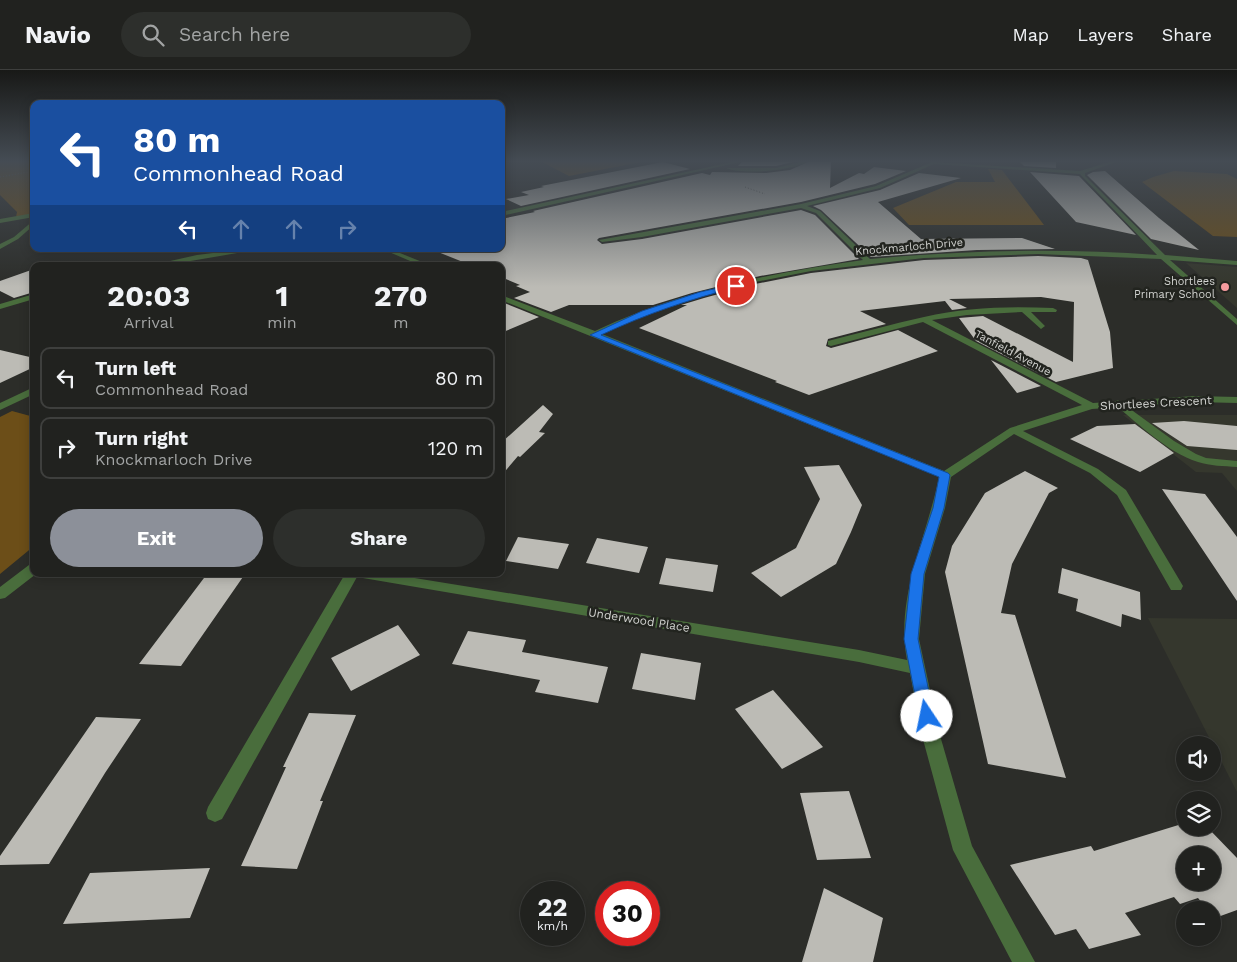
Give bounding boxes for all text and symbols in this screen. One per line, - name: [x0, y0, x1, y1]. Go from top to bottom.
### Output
- search box: [121, 12, 471, 57]
- text: Navio: [25, 21, 91, 49]
- icon: search: [139, 21, 167, 49]
- text: Search here: [179, 23, 290, 46]
- text: Map: [1012, 24, 1049, 45]
- text: Layers: [1077, 24, 1134, 45]
- text: Share: [1162, 24, 1212, 45]
- text: 80 m: [133, 119, 220, 161]
- icon: left: [50, 120, 115, 185]
- text: Commonhead Road: [133, 161, 344, 186]
- icon: left: [174, 215, 202, 243]
- icon: ahead: [227, 215, 255, 243]
- icon: ahead: [280, 215, 308, 243]
- icon: right: [333, 215, 361, 243]
- street label: Knockmarloch Drive: [855, 236, 963, 258]
- pin: [715, 265, 757, 307]
- icon: arrive: [722, 272, 750, 300]
- place label: Shortlees Primary School: [1134, 275, 1216, 301]
- text: 20:03: [107, 278, 190, 313]
- text: 1: [276, 278, 288, 313]
- text: 270: [374, 278, 428, 313]
- marker: Shortlees Primary School: [1219, 281, 1231, 293]
- text: Arrival: [124, 313, 174, 332]
- text: min: [267, 313, 297, 332]
- text: m: [393, 313, 408, 332]
- street label: Tanfield Avenue: [973, 327, 1053, 379]
- text: Turn left: [95, 357, 176, 380]
- icon: left: [52, 364, 80, 392]
- text: 80 m: [435, 367, 483, 390]
- text: Commonhead Road: [95, 380, 248, 399]
- street label: Shortlees Crescent: [1100, 393, 1212, 413]
- text: Turn right: [95, 427, 188, 450]
- icon: right: [52, 434, 80, 462]
- text: 120 m: [428, 437, 483, 460]
- text: Knockmarloch Drive: [95, 450, 252, 469]
- button: Exit: [50, 509, 263, 567]
- button: Share: [273, 509, 485, 567]
- street label: Underwood Place: [587, 605, 691, 635]
- position arrow: [900, 689, 952, 741]
- map controls: [1176, 736, 1221, 946]
- button: sound: [1176, 736, 1221, 781]
- button: layers: [1176, 791, 1221, 836]
- button: +: [1176, 846, 1221, 891]
- speed limit sign: 30: [595, 881, 660, 946]
- text: 22: [538, 893, 567, 922]
- button: −: [1176, 901, 1221, 946]
- text: km/h: [537, 919, 568, 933]

